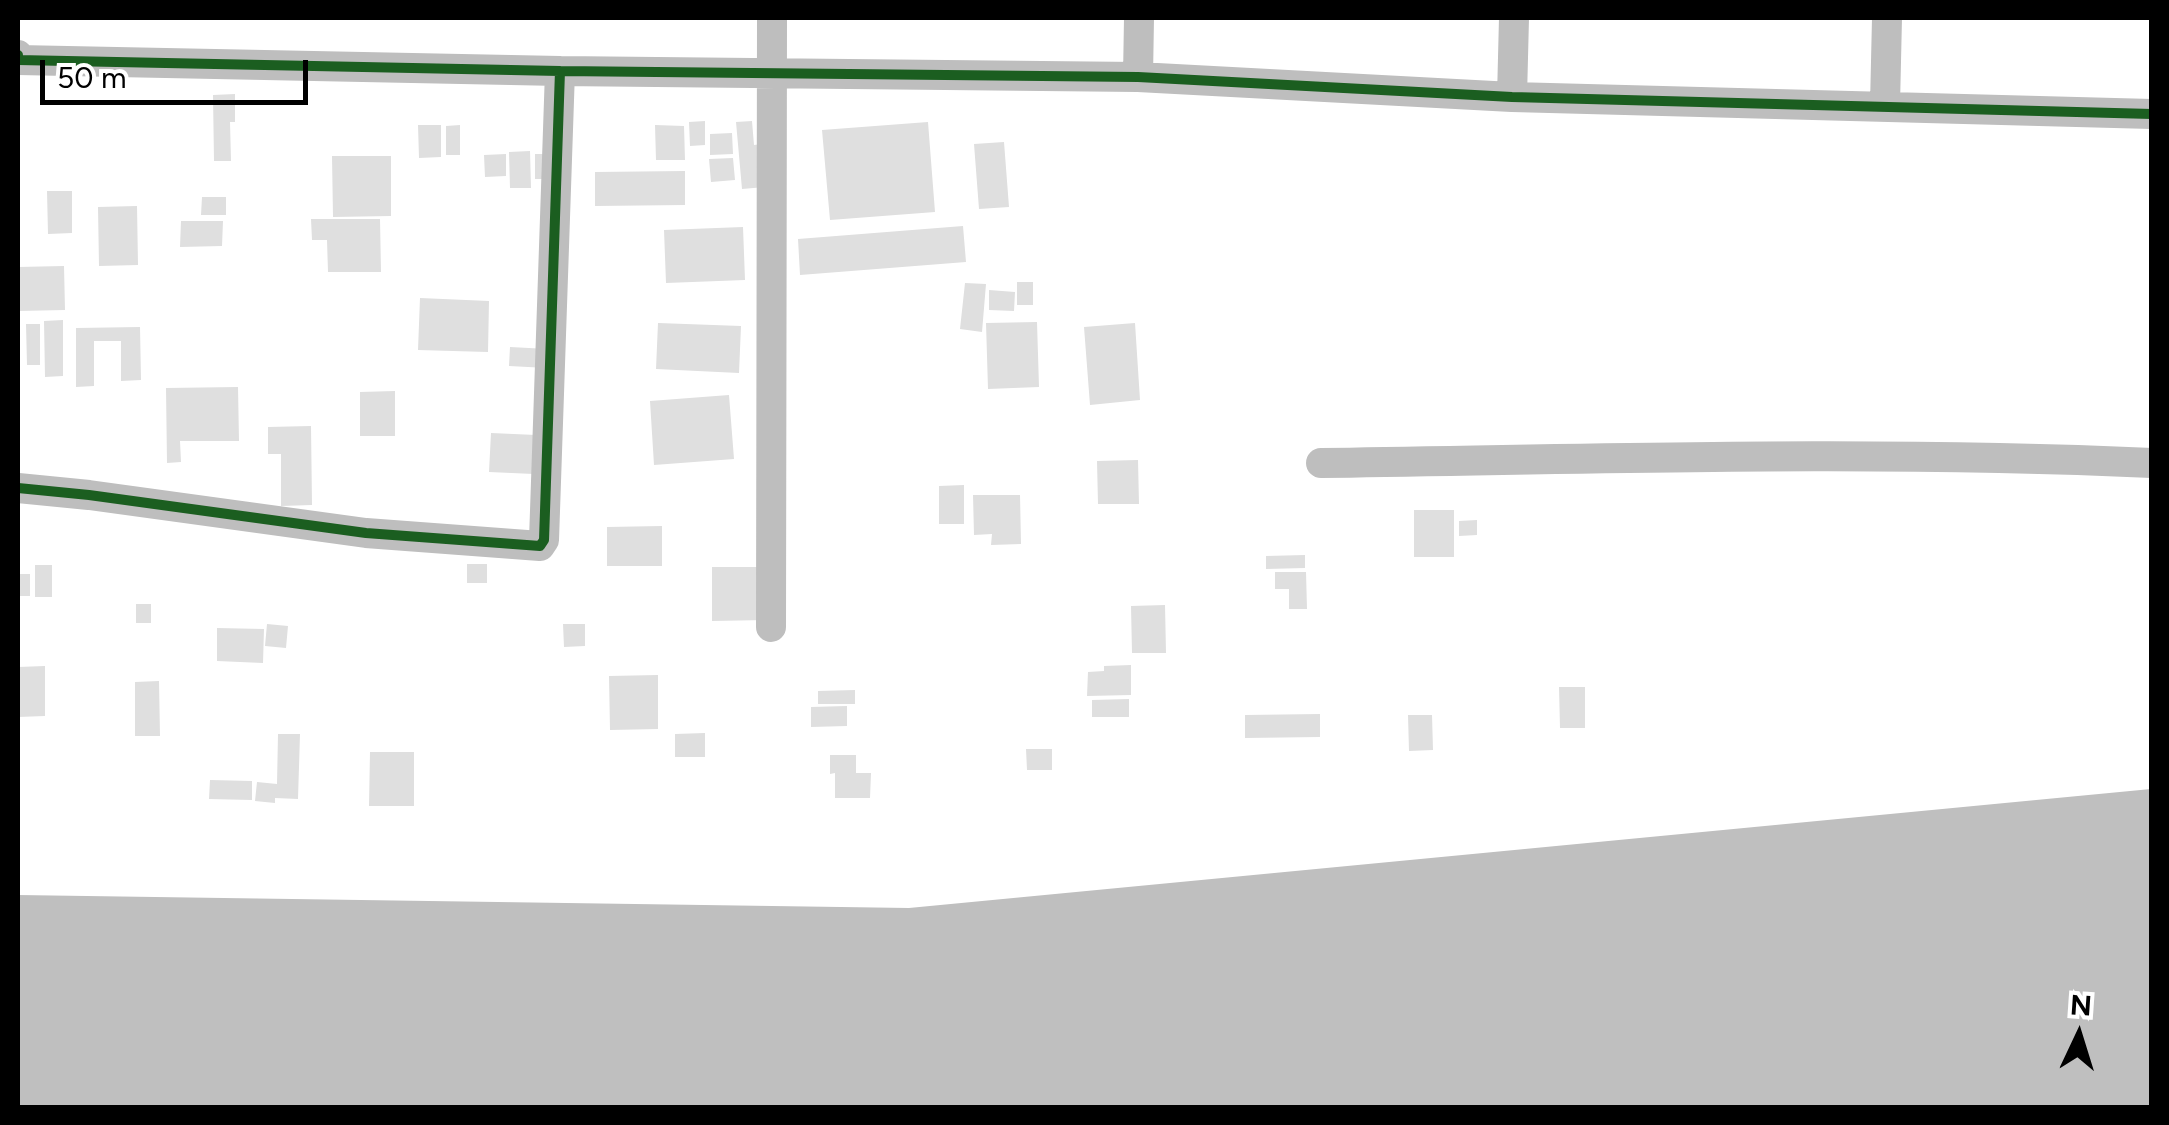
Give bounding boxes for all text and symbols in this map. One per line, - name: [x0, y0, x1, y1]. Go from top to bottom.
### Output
- scale bar: [45, 40, 312, 102]
- text: 50 m: [57, 59, 126, 96]
- north arrow: [2029, 985, 2129, 1085]
- text: N: [2069, 987, 2093, 1023]

